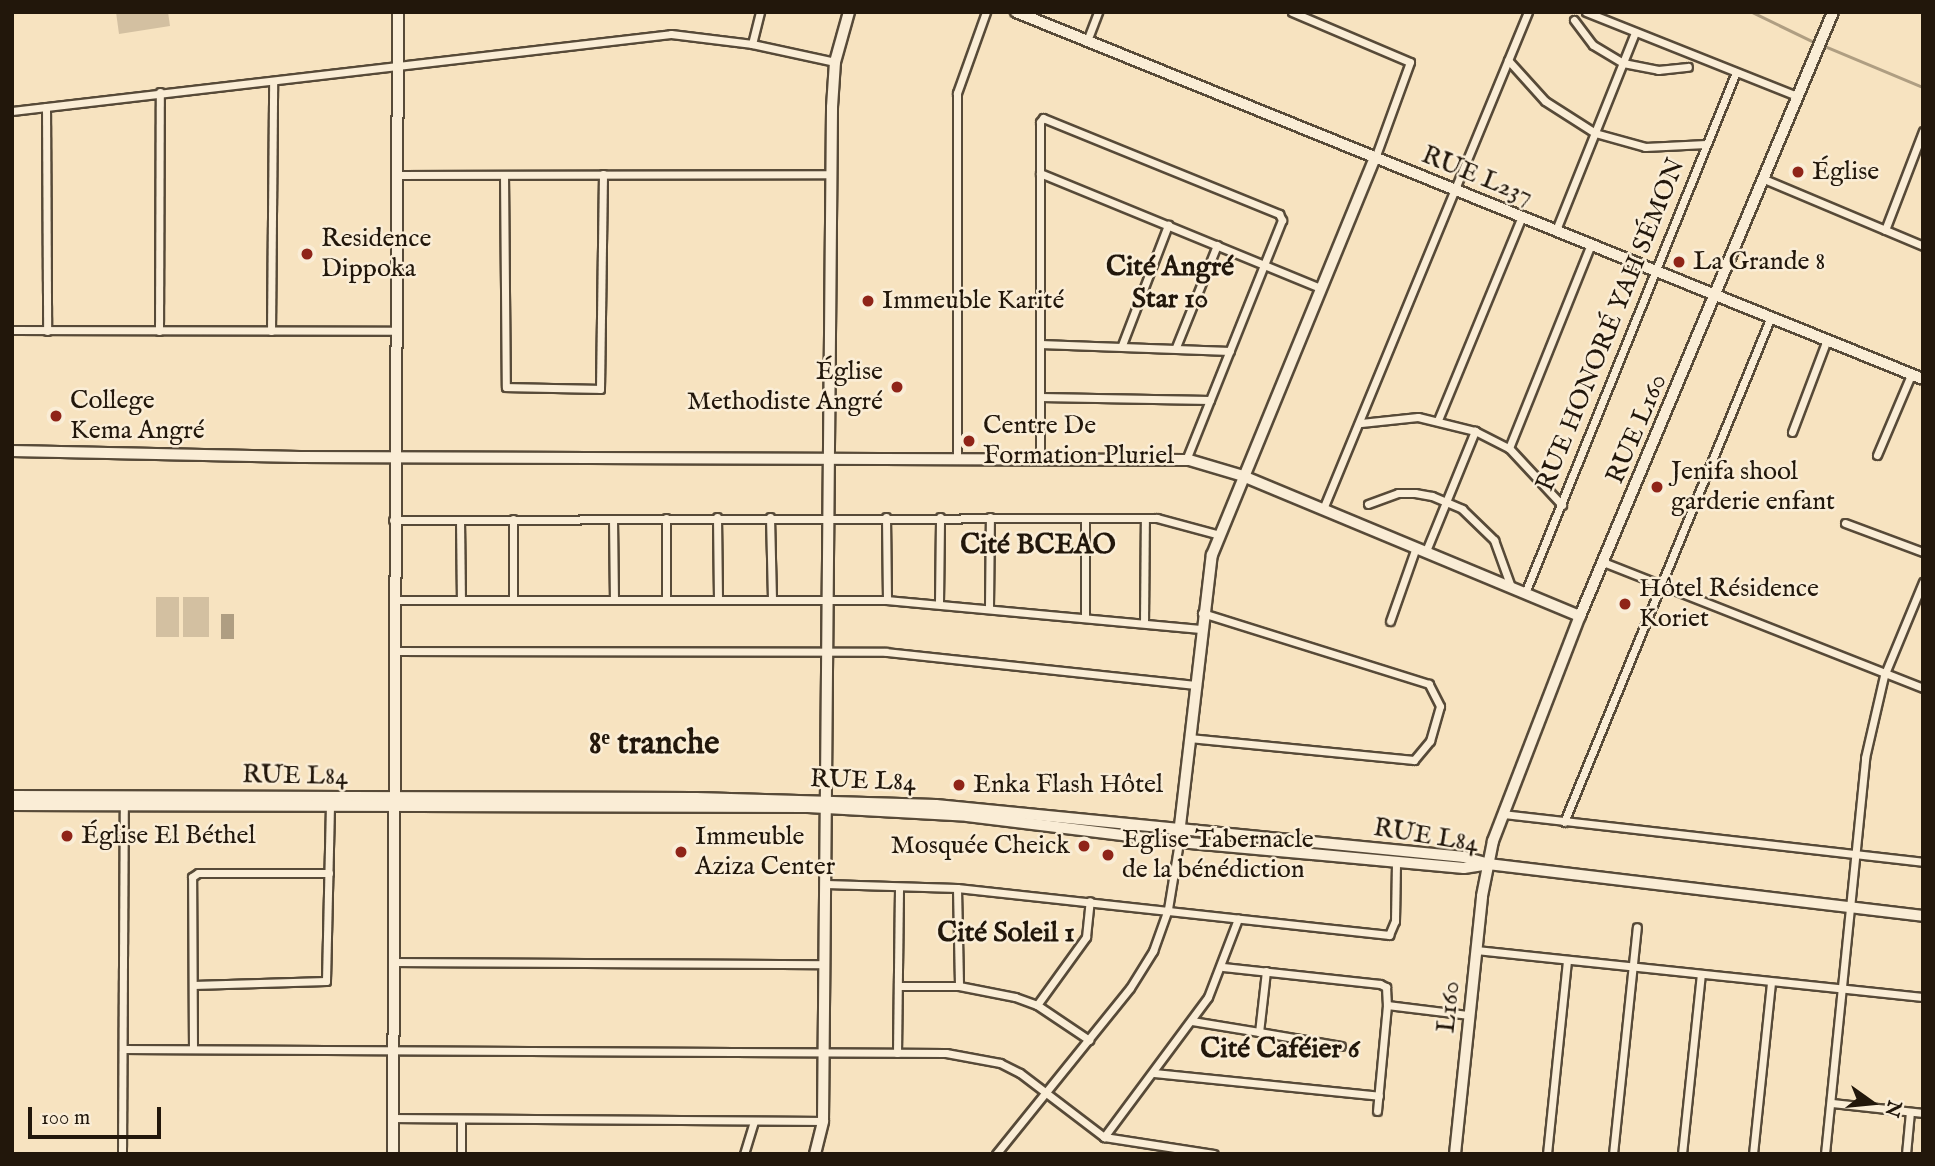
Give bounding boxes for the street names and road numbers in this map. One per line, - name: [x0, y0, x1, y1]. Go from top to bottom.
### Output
- street label: RUE L237: [1417, 140, 1537, 212]
- street label: RUE HONORÉ YAH SÉMON: [1530, 154, 1692, 496]
- street label: RUE L160: [1600, 369, 1674, 489]
- street label: RUE L84: [242, 759, 348, 793]
- street label: RUE L84: [810, 764, 916, 798]
- street label: RUE L84: [1371, 812, 1481, 860]
- street label: L160: [1431, 980, 1467, 1034]

